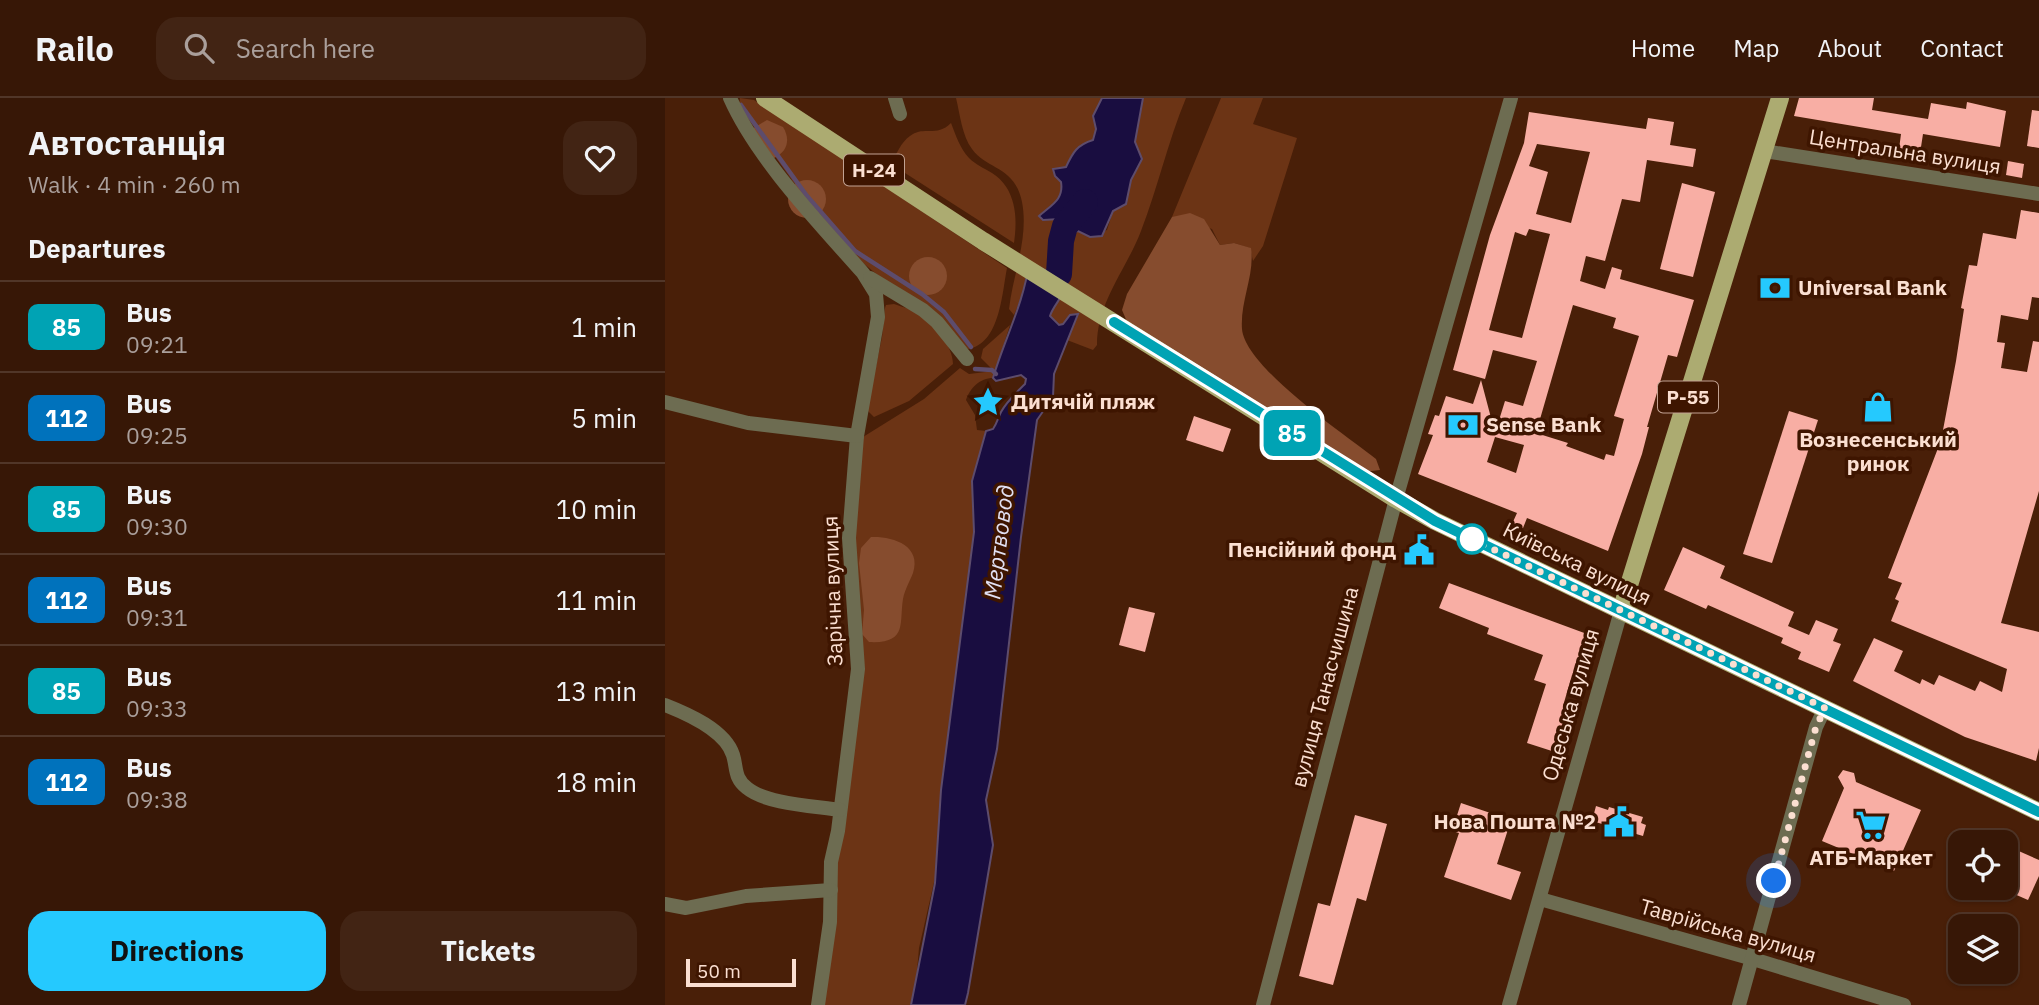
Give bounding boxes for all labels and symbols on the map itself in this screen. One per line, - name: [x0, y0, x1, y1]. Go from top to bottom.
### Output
- street label: Центральна вулиця: [1807, 122, 2003, 180]
- road number: Н-24: [844, 155, 904, 186]
- bank icon: Universal Bank: [1758, 271, 1792, 305]
- place label: Universal Bank: [1798, 273, 1948, 301]
- road number: Р-55: [1658, 382, 1718, 412]
- place icon: Дитячій пляж: [971, 385, 1005, 419]
- place label: Дитячій пляж: [1011, 387, 1155, 415]
- shop icon: Вознесенський ринок: [1861, 390, 1895, 424]
- bank icon: Sense Bank: [1446, 408, 1480, 442]
- line badge: 85: [1261, 410, 1323, 456]
- place label: Sense Bank: [1486, 410, 1602, 438]
- place label: Вознесенський ринок: [1799, 425, 1957, 477]
- water label: Мертвовод: [976, 483, 1020, 601]
- street label: Зарічна вулиця: [815, 515, 849, 667]
- street label: Київська вулиця: [1499, 515, 1656, 611]
- unlabelled marker: [1457, 524, 1487, 554]
- public building icon: Пенсійний фонд: [1402, 533, 1436, 567]
- place label: Пенсійний фонд: [1228, 535, 1396, 563]
- street label: вулиця Танасчишина: [1284, 583, 1364, 790]
- street label: Одеська вулиця: [1535, 625, 1605, 784]
- public building icon: Нова Пошта №2: [1602, 805, 1636, 839]
- place label: Нова Пошта №2: [1434, 807, 1596, 835]
- supermarket icon: АТБ-Маркет: [1854, 808, 1888, 842]
- place label: АТБ-Маркет: [1809, 843, 1933, 871]
- your location: [1756, 863, 1791, 898]
- street label: Таврійська вулиця: [1637, 891, 1820, 969]
- scale bar: [686, 956, 796, 988]

